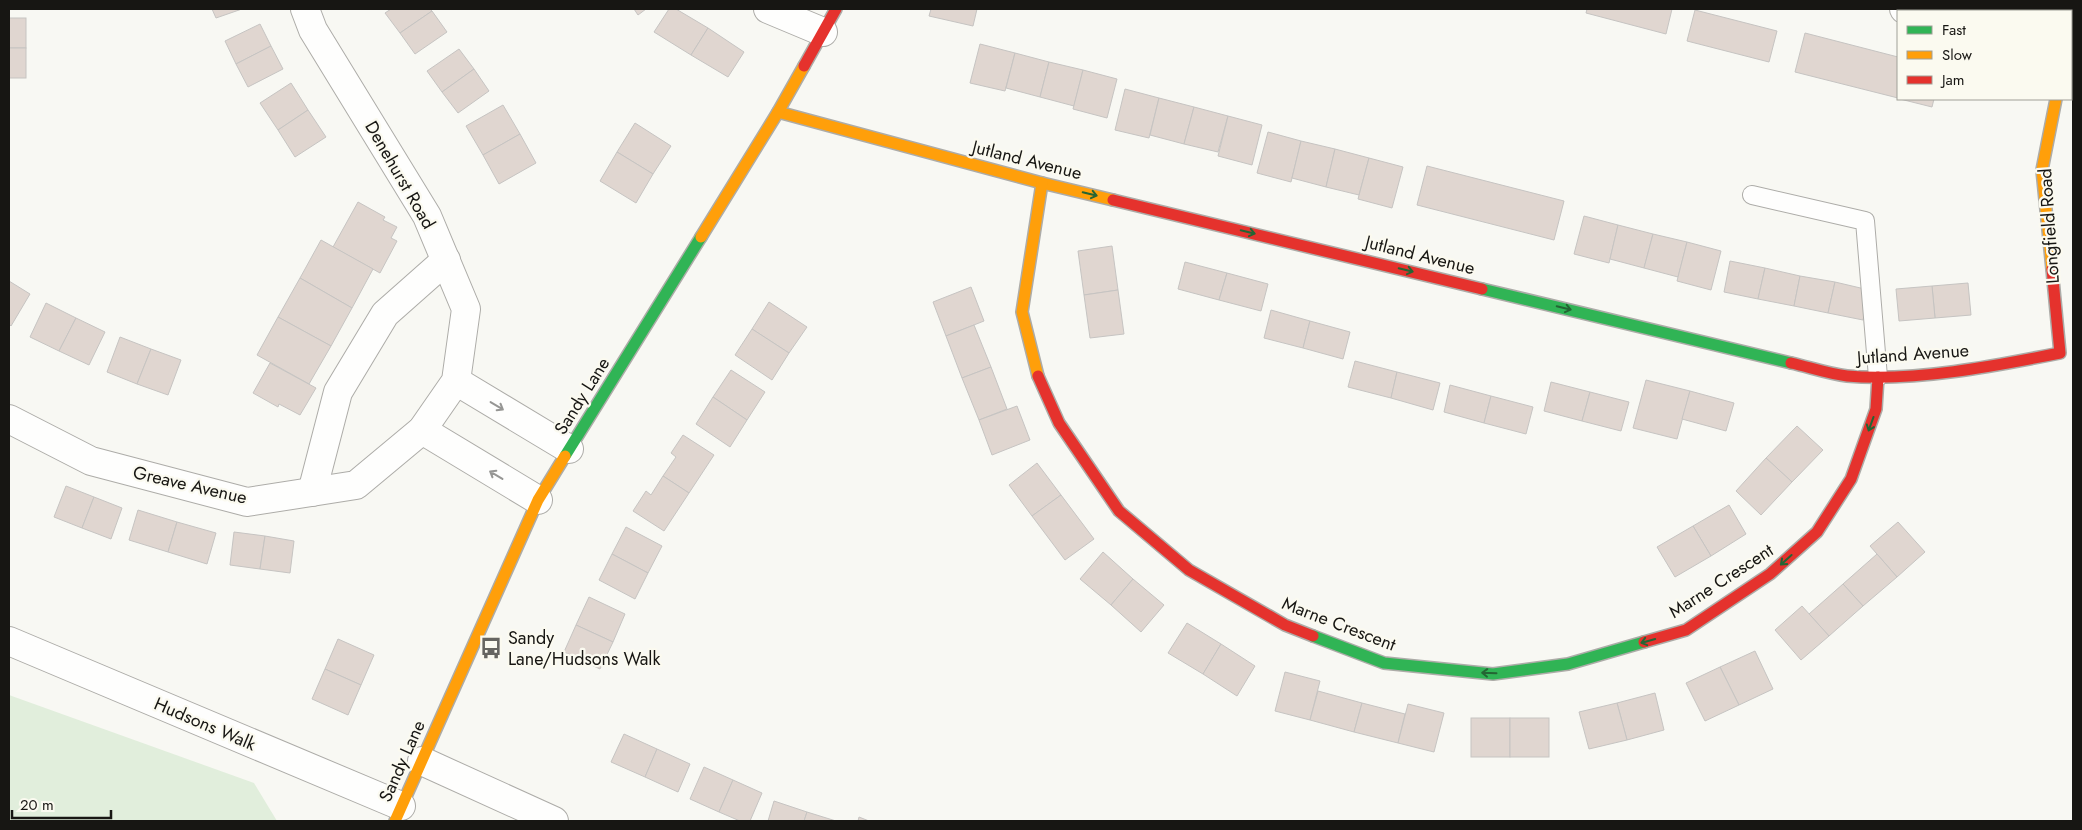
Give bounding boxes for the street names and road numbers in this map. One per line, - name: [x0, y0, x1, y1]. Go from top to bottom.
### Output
- street label: Denehurst Road: [358, 116, 442, 234]
- street label: Jutland Avenue: [968, 133, 1085, 186]
- street label: Longfield Road: [2032, 168, 2066, 284]
- street label: Jutland Avenue: [1361, 228, 1478, 281]
- street label: Jutland Avenue: [1854, 337, 1970, 371]
- street label: Sandy Lane: [548, 352, 616, 440]
- street label: Greave Avenue: [131, 459, 249, 511]
- street label: Marne Crescent: [1664, 537, 1779, 625]
- street label: Marne Crescent: [1278, 590, 1400, 658]
- street label: Hudsons Walk: [150, 691, 260, 757]
- street label: Sandy Lane: [372, 716, 432, 806]

